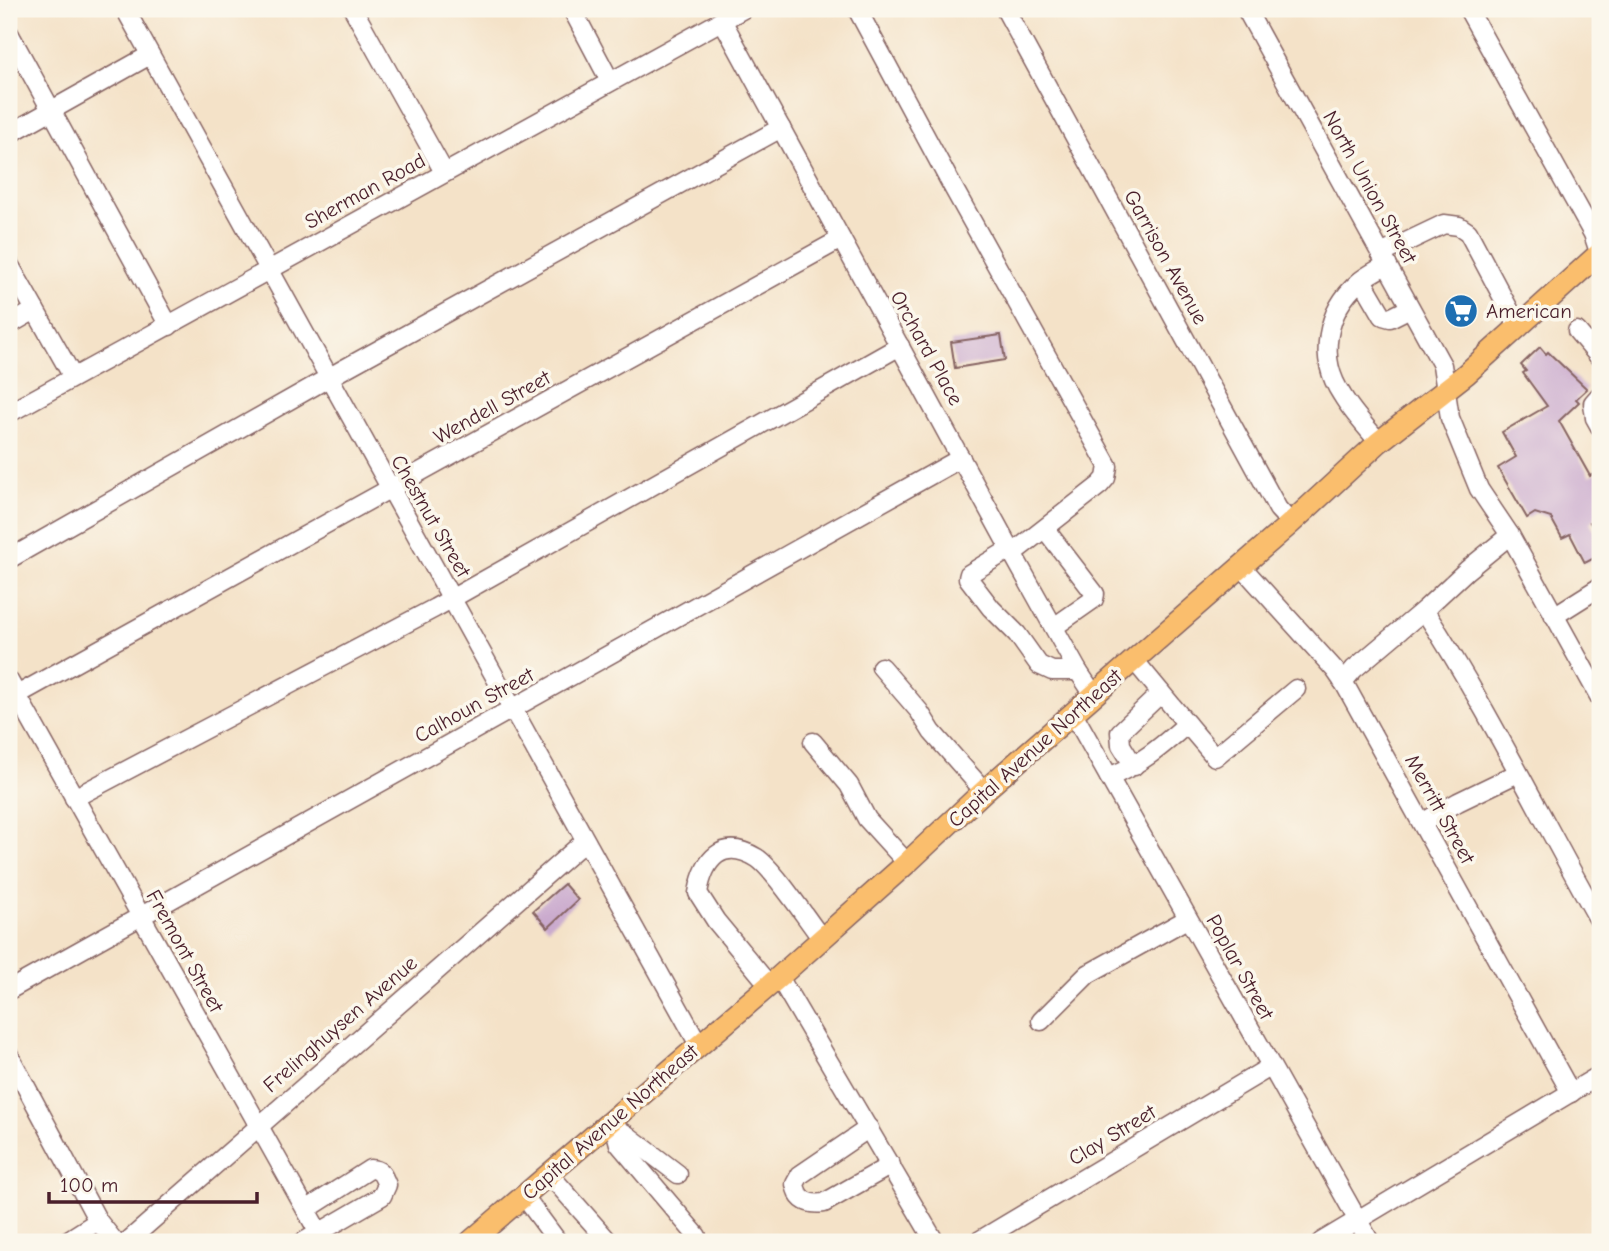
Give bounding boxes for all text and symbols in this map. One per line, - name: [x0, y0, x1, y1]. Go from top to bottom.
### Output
- street label: North Union Street: [1318, 107, 1422, 268]
- street label: Sherman Road: [301, 148, 429, 234]
- street label: Garrison Avenue: [1119, 186, 1213, 328]
- street label: Orchard Place: [886, 287, 968, 409]
- supermarket icon: American: [1442, 292, 1480, 330]
- place label: American: [1486, 299, 1572, 323]
- street label: Wendell Street: [430, 365, 555, 449]
- street label: Chestnut Street: [386, 451, 476, 582]
- street label: Calhoun Street: [410, 662, 539, 748]
- street label: Capital Avenue Northeast: [943, 663, 1127, 832]
- street label: Merritt Street: [1400, 750, 1480, 869]
- street label: Fremont Street: [141, 886, 229, 1017]
- street label: Poplar Street: [1201, 910, 1279, 1025]
- street label: Frelinghuysen Avenue: [258, 951, 422, 1097]
- street label: Capital Avenue Northeast: [517, 1038, 704, 1205]
- street label: Clay Street: [1064, 1099, 1161, 1170]
- scale bar: [49, 1160, 257, 1204]
- text: 100 m: [60, 1173, 118, 1197]

